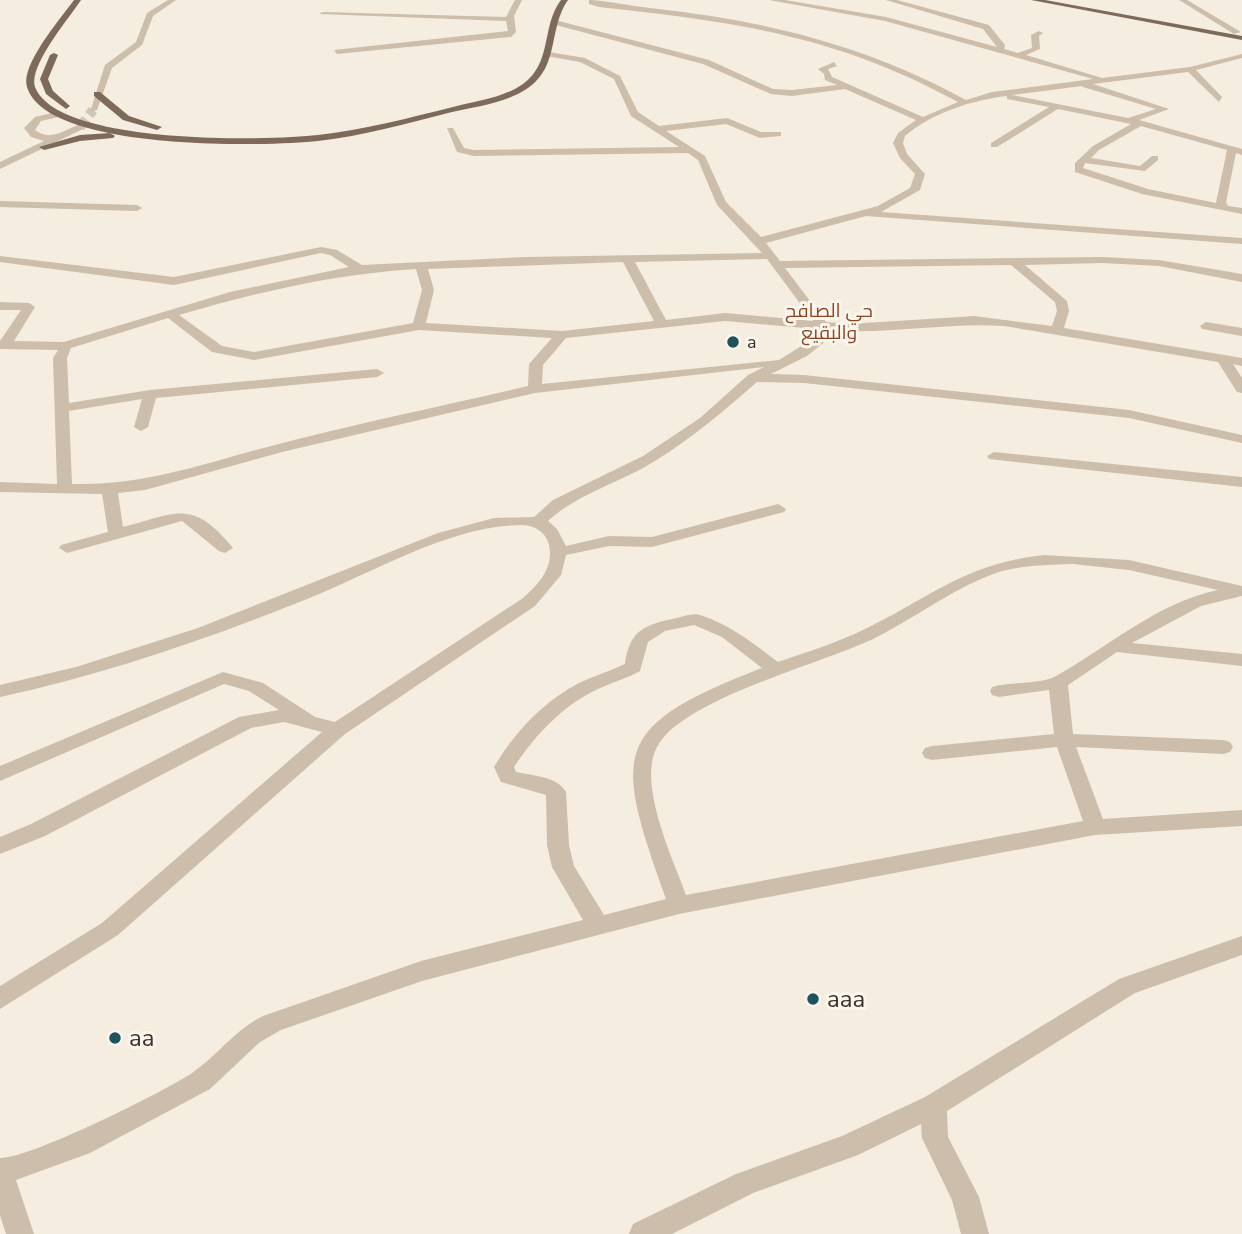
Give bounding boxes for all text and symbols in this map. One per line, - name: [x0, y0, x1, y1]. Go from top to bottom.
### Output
- district label: حي الصافح والبقيع: [785, 298, 873, 346]
- place label: a: [747, 330, 757, 354]
- marker: a: [725, 334, 741, 350]
- place label: aaa: [827, 983, 865, 1015]
- marker: aaa: [805, 991, 821, 1007]
- place label: aa: [129, 1022, 154, 1054]
- marker: aa: [107, 1030, 123, 1046]

